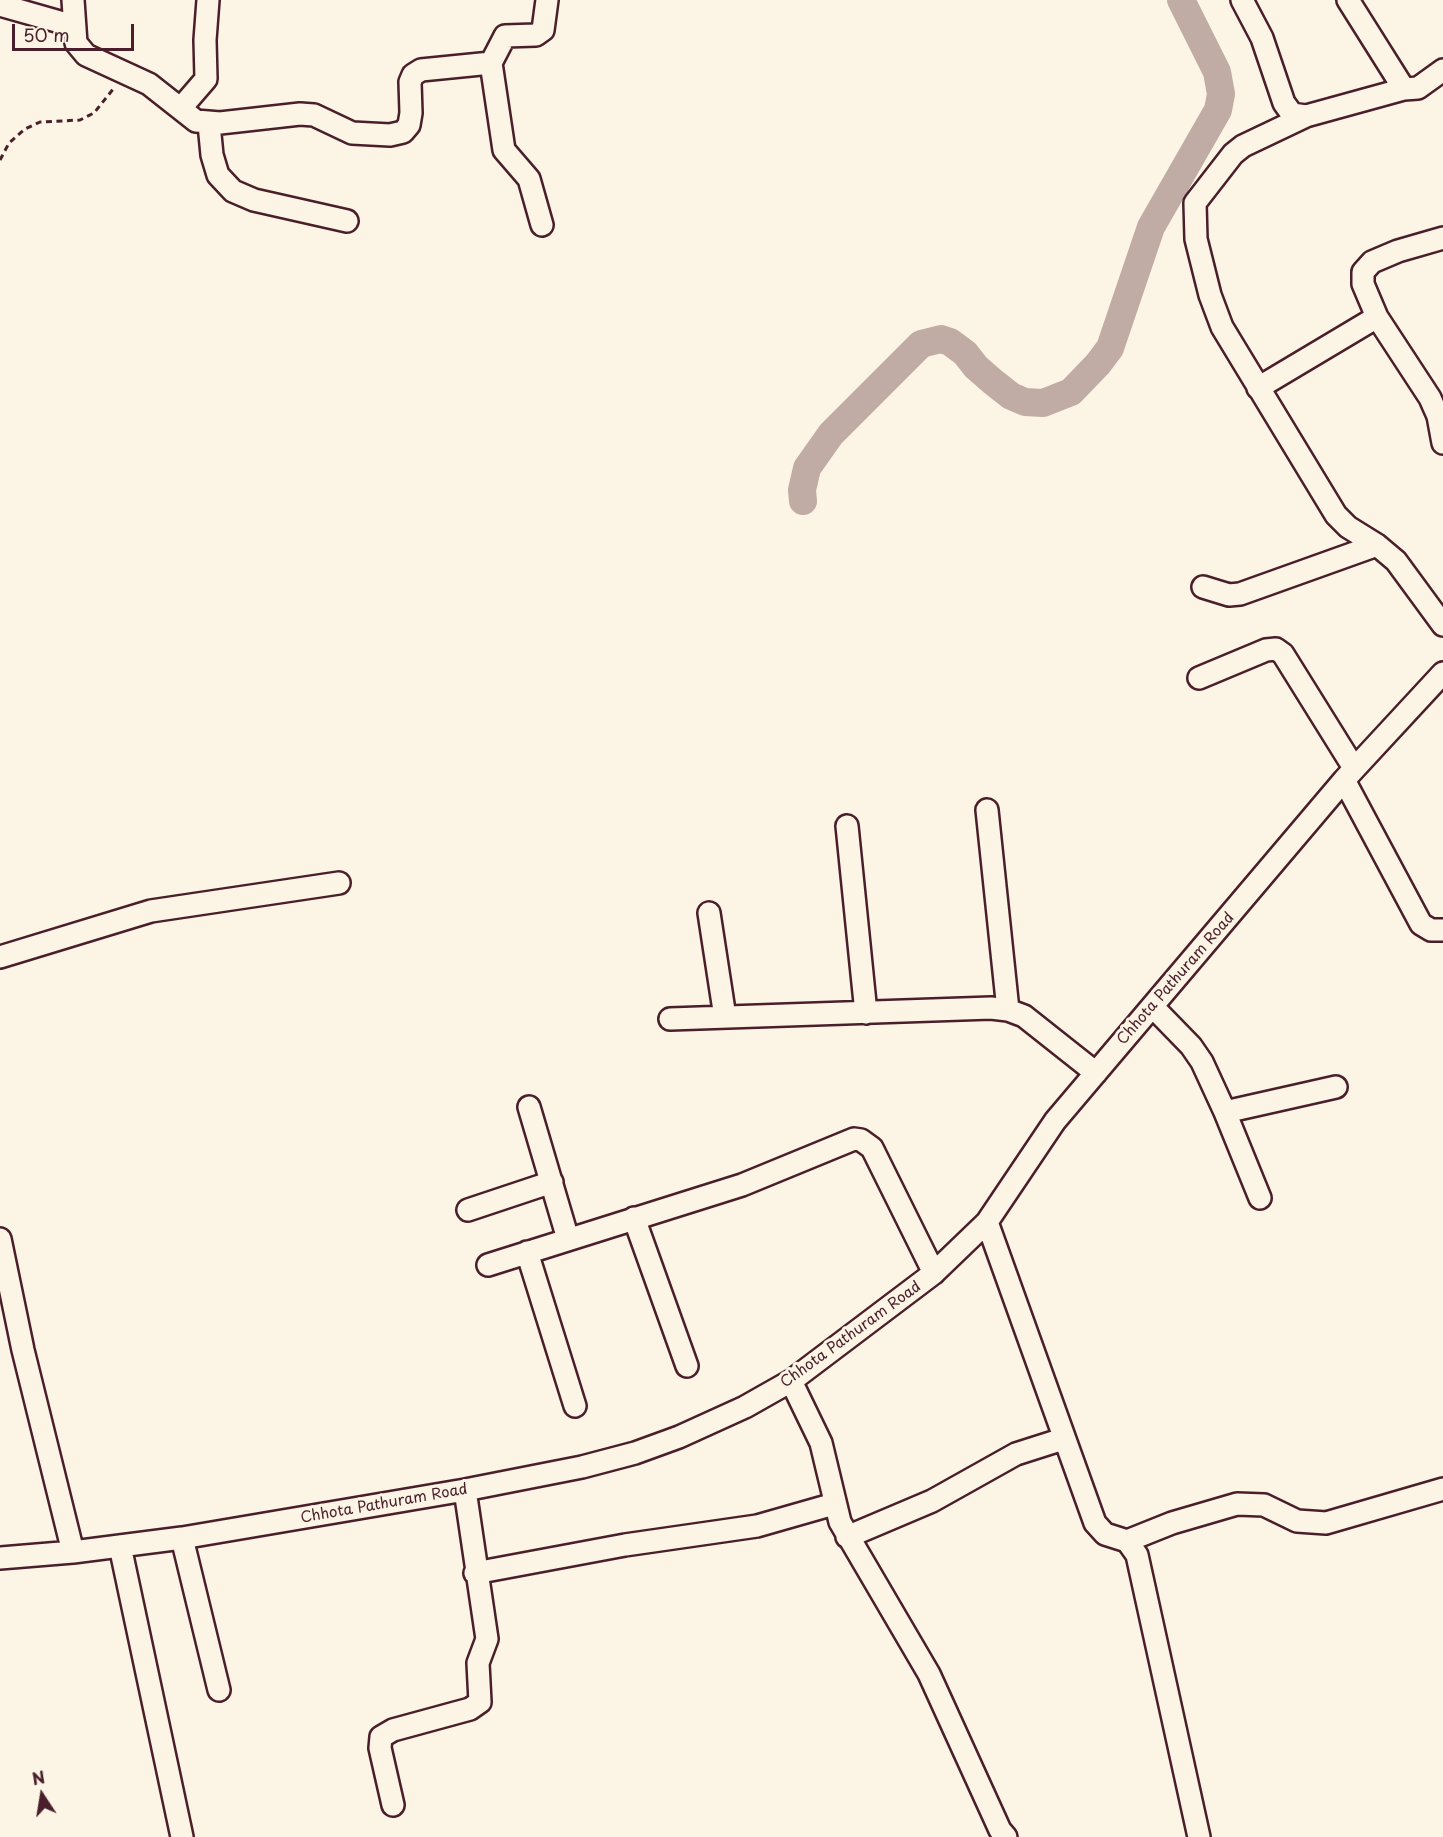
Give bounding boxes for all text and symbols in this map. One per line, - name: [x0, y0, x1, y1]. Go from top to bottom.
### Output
- scale bar: [15, 12, 136, 50]
- text: 50 m: [23, 21, 70, 48]
- street label: Chhota Pathuram Road: [1114, 909, 1238, 1049]
- street label: Chhota Pathuram Road: [777, 1278, 925, 1392]
- street label: Chhota Pathuram Road: [299, 1480, 469, 1528]
- text: N: [30, 1764, 47, 1790]
- north arrow: [12, 1765, 72, 1825]

